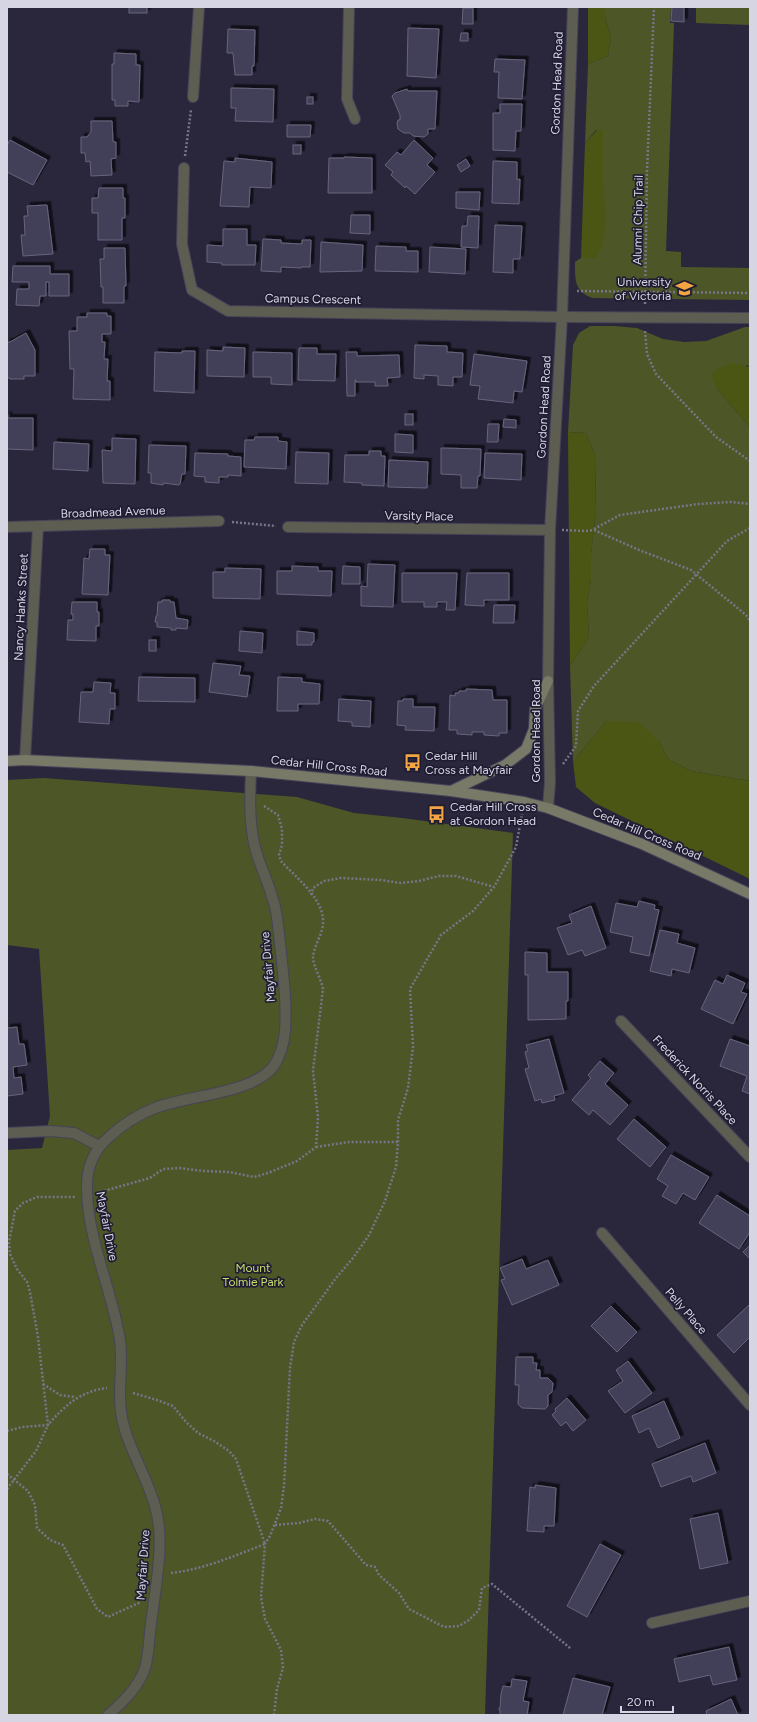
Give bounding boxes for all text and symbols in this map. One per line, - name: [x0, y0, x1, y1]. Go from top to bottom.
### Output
- street label: Gordon Head Road: [548, 31, 566, 135]
- street label: Alumni Chip Trail: [630, 175, 646, 265]
- place label: University of Victoria: [615, 275, 672, 303]
- school or university icon: University of Victoria: [674, 279, 694, 299]
- street label: Campus Crescent: [265, 291, 362, 307]
- street label: Gordon Head Road: [534, 355, 554, 459]
- street label: Broadmead Avenue: [60, 503, 166, 521]
- street label: Varsity Place: [384, 508, 454, 524]
- street label: Nancy Hanks Street: [11, 552, 31, 661]
- street label: Gordon Head Road: [529, 679, 543, 783]
- place label: Cedar Hill Cross at Mayfair: [425, 749, 512, 777]
- street label: Cedar Hill Cross Road: [270, 753, 388, 779]
- bus stop icon: Cedar Hill Cross at Mayfair: [402, 753, 422, 773]
- place label: Cedar Hill Cross at Gordon Head: [450, 800, 537, 828]
- bus stop icon: Cedar Hill Cross at Gordon Head: [427, 804, 447, 824]
- street label: Cedar Hill Cross Road: [590, 805, 704, 863]
- street label: Mayfair Drive: [258, 931, 278, 1003]
- street label: Frederick Norris Place: [650, 1032, 740, 1128]
- street label: Mayfair Drive: [93, 1190, 121, 1262]
- park label: Mount Tolmie Park: [223, 1261, 284, 1289]
- street label: Pelly Place: [662, 1285, 710, 1337]
- street label: Mayfair Drive: [134, 1529, 152, 1601]
- scale bar: [621, 1688, 673, 1714]
- text: 20 m: [627, 1695, 655, 1709]

